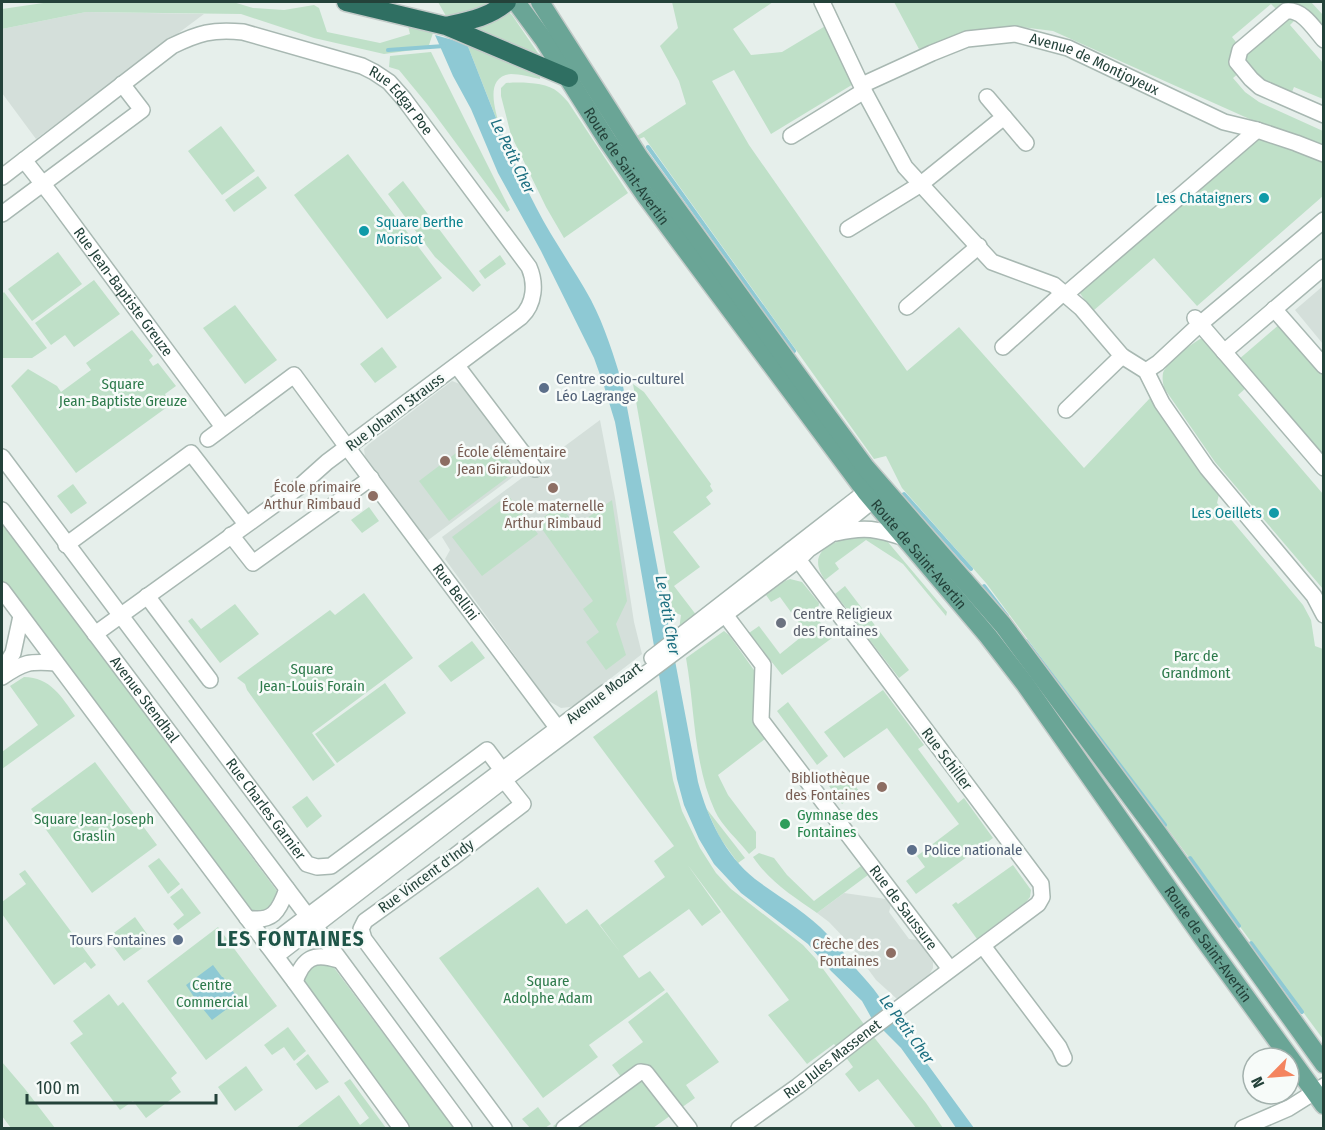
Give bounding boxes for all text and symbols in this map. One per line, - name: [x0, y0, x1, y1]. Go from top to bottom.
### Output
- street label: Avenue de Montjoyeux: [1028, 29, 1162, 99]
- street label: Rue Edgar Poe: [366, 62, 437, 139]
- street label: Route de Saint-Avertin: [580, 104, 673, 228]
- water label: Le Petit Cher: [487, 116, 539, 197]
- place label: Les Chataigners: [1156, 189, 1252, 207]
- marker: Les Chataigners: [1257, 191, 1271, 205]
- place label: Square Berthe Morisot: [376, 213, 464, 248]
- street label: Rue Jean-Baptiste Greuze: [70, 224, 177, 360]
- marker: Square Berthe Morisot: [357, 224, 371, 238]
- street label: Rue Johann Strauss: [342, 369, 448, 455]
- place label: Centre socio-culturel Léo Lagrange: [556, 370, 684, 405]
- park label: Square Jean-Baptiste Greuze: [59, 375, 187, 410]
- marker: Centre socio-culturel Léo Lagrange: [537, 381, 551, 395]
- place label: École élémentaire Jean Giraudoux: [457, 443, 566, 478]
- marker: École élémentaire Jean Giraudoux: [438, 454, 452, 468]
- place label: École primaire Arthur Rimbaud: [264, 478, 361, 513]
- marker: École maternelle Arthur Rimbaud: [546, 481, 560, 495]
- marker: École primaire Arthur Rimbaud: [366, 489, 380, 503]
- street label: Route de Saint-Avertin: [867, 496, 970, 613]
- place label: École maternelle Arthur Rimbaud: [502, 497, 604, 532]
- place label: Les Oeillets: [1191, 504, 1262, 522]
- marker: Les Oeillets: [1267, 506, 1281, 520]
- street label: Rue Bellini: [429, 560, 483, 624]
- water label: Le Petit Cher: [652, 574, 684, 657]
- place label: Centre Religieux des Fontaines: [793, 605, 892, 640]
- marker: Centre Religieux des Fontaines: [774, 616, 788, 630]
- park label: Parc de Grandmont: [1162, 647, 1231, 682]
- street label: Avenue Stendhal: [106, 653, 183, 746]
- street label: Avenue Mozart: [563, 659, 646, 727]
- park label: Square Jean-Louis Forain: [259, 660, 365, 695]
- street label: Rue Schiller: [918, 724, 977, 794]
- street label: Rue Charles Garnier: [222, 755, 310, 864]
- place label: Bibliothèque des Fontaines: [785, 769, 870, 804]
- marker: Bibliothèque des Fontaines: [875, 780, 889, 794]
- place label: Gymnase des Fontaines: [797, 806, 878, 841]
- park label: Square Jean-Joseph Graslin: [34, 810, 154, 845]
- marker: Gymnase des Fontaines: [778, 817, 792, 831]
- street label: Rue Vincent d'Indy: [375, 835, 478, 917]
- place label: Police nationale: [924, 841, 1022, 859]
- marker: Police nationale: [905, 843, 919, 857]
- street label: Rue de Saussure: [866, 862, 941, 953]
- street label: Route de Saint-Avertin: [1161, 883, 1256, 1006]
- district label: LES FONTAINES: [217, 926, 365, 952]
- place label: Tours Fontaines: [70, 931, 166, 949]
- marker: Tours Fontaines: [171, 933, 185, 947]
- place label: Crèche des Fontaines: [812, 935, 879, 970]
- marker: Crèche des Fontaines: [884, 946, 898, 960]
- park label: Square Adolphe Adam: [503, 972, 593, 1007]
- park label: Centre Commercial: [176, 976, 248, 1011]
- water label: Le Petit Cher: [876, 991, 939, 1068]
- street label: Rue Jules Massenet: [780, 1016, 885, 1102]
- north arrow: [1241, 1046, 1301, 1106]
- scale bar: [27, 1067, 216, 1105]
- text: N: [1247, 1074, 1268, 1090]
- text: 100 m: [36, 1077, 80, 1099]

